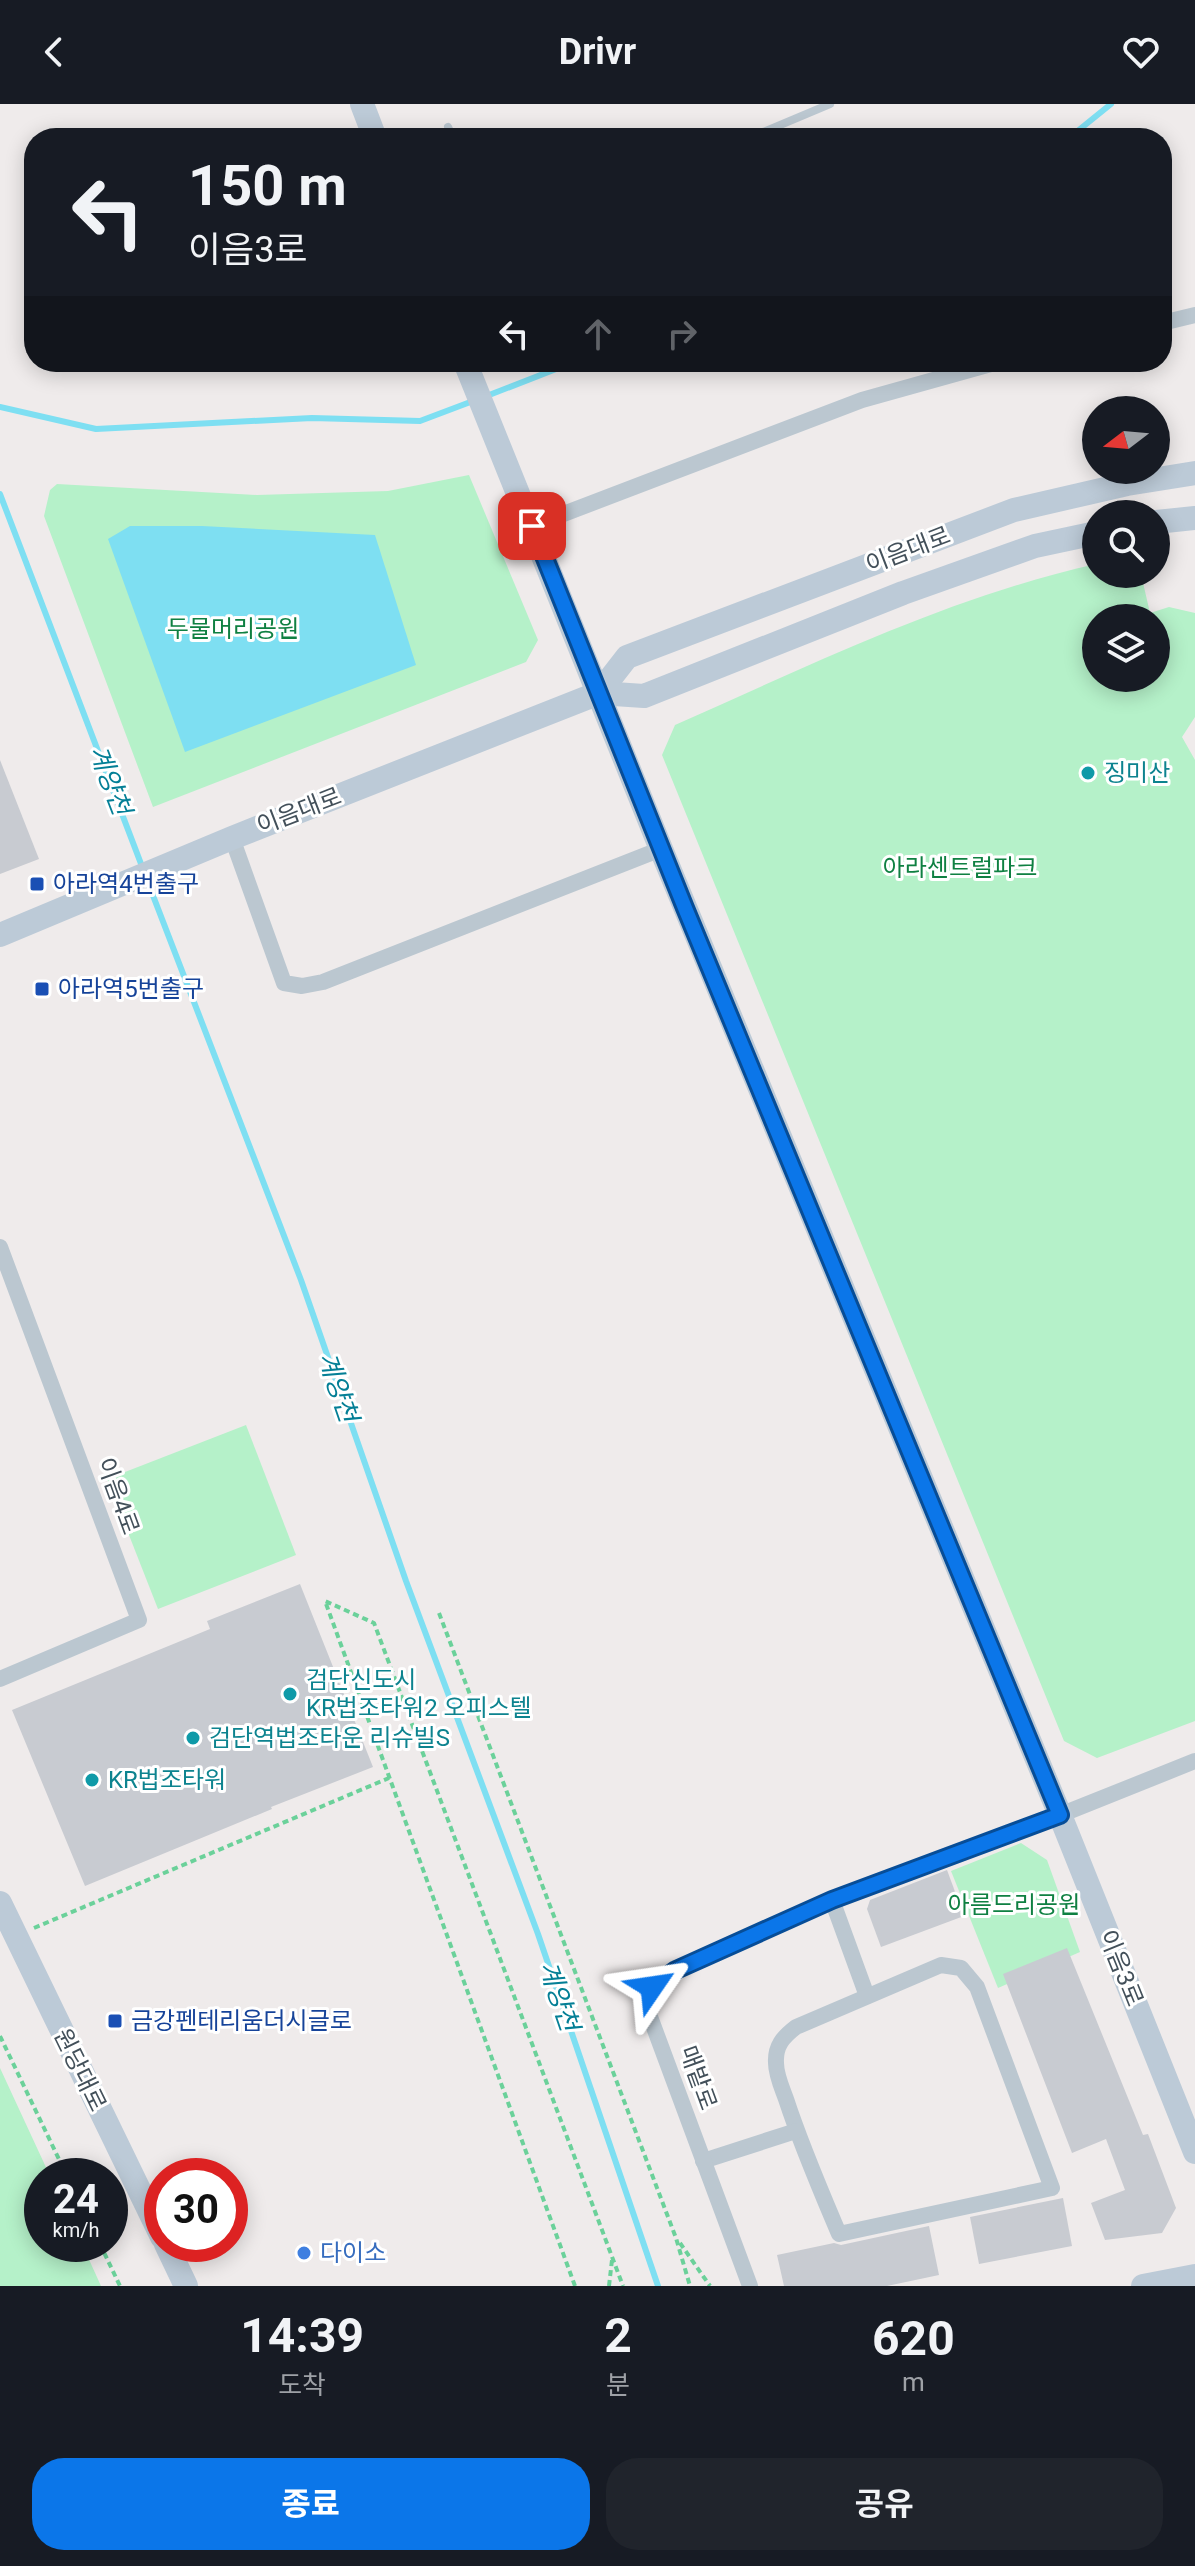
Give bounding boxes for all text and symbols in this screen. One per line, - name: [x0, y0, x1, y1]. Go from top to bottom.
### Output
- icon: back: [32, 30, 76, 74]
- icon: heart: [1119, 30, 1163, 74]
- text: Drivr: [559, 31, 636, 73]
- text: 150 m: [188, 153, 347, 219]
- icon: left: [56, 160, 160, 264]
- text: 이음3로: [188, 229, 308, 271]
- icon: left: [492, 312, 536, 356]
- icon: ahead: [576, 312, 620, 356]
- icon: right: [660, 312, 704, 356]
- north arrow: [1082, 396, 1170, 484]
- map controls: [1082, 396, 1170, 692]
- pin: [498, 492, 566, 560]
- button: search: [1082, 500, 1170, 588]
- icon: arrive: [510, 504, 554, 548]
- street label: 이음대로: [862, 521, 954, 579]
- button: layers: [1082, 604, 1170, 692]
- park label: 두물머리공원: [167, 615, 299, 643]
- water label: 계양천: [83, 741, 138, 822]
- place label: 징미산: [1104, 759, 1170, 787]
- marker: 징미산: [1079, 764, 1097, 782]
- street label: 이음대로: [253, 782, 345, 840]
- park label: 아라센트럴파크: [883, 854, 1037, 882]
- place label: 아라역4번출구: [53, 870, 199, 898]
- marker: 아라역4번출구: [28, 875, 46, 893]
- place label: 아라역5번출구: [58, 975, 204, 1003]
- marker: 아라역5번출구: [33, 980, 51, 998]
- water label: 계양천: [312, 1348, 365, 1429]
- street label: 이음4로: [91, 1454, 145, 1538]
- place label: 검단신도시 KR법조타워2 오피스텔: [306, 1666, 532, 1722]
- marker: 검단신도시 KR법조타워2 오피스텔: [281, 1685, 299, 1703]
- place label: 검단역법조타운 리슈빌S: [209, 1724, 450, 1752]
- marker: 검단역법조타운 리슈빌S: [184, 1729, 202, 1747]
- place label: KR법조타워: [108, 1766, 226, 1794]
- marker: KR법조타워: [83, 1771, 101, 1789]
- park label: 아름드리공원: [948, 1891, 1080, 1919]
- street label: 이음3로: [1093, 1926, 1149, 2010]
- position arrow: [610, 1945, 694, 2029]
- water label: 계양천: [533, 1957, 586, 2038]
- place label: 금강펜테리움더시글로: [131, 2007, 352, 2035]
- marker: 금강펜테리움더시글로: [106, 2012, 124, 2030]
- street label: 원당대로: [48, 2024, 112, 2116]
- street label: 매밭로: [674, 2042, 722, 2114]
- speed limit sign: 30: [144, 2158, 248, 2262]
- text: 24: [53, 2176, 99, 2223]
- text: km/h: [53, 2218, 99, 2242]
- place label: 다이소: [320, 2239, 386, 2267]
- marker: 다이소: [295, 2244, 313, 2262]
- text: 14:39: [240, 2307, 364, 2364]
- text: 2: [604, 2307, 632, 2364]
- text: 620: [872, 2310, 955, 2367]
- text: m: [902, 2367, 925, 2397]
- text: 도착: [278, 2370, 326, 2400]
- text: 분: [606, 2370, 630, 2400]
- button: 종료: [32, 2458, 590, 2550]
- button: 공유: [606, 2458, 1163, 2550]

